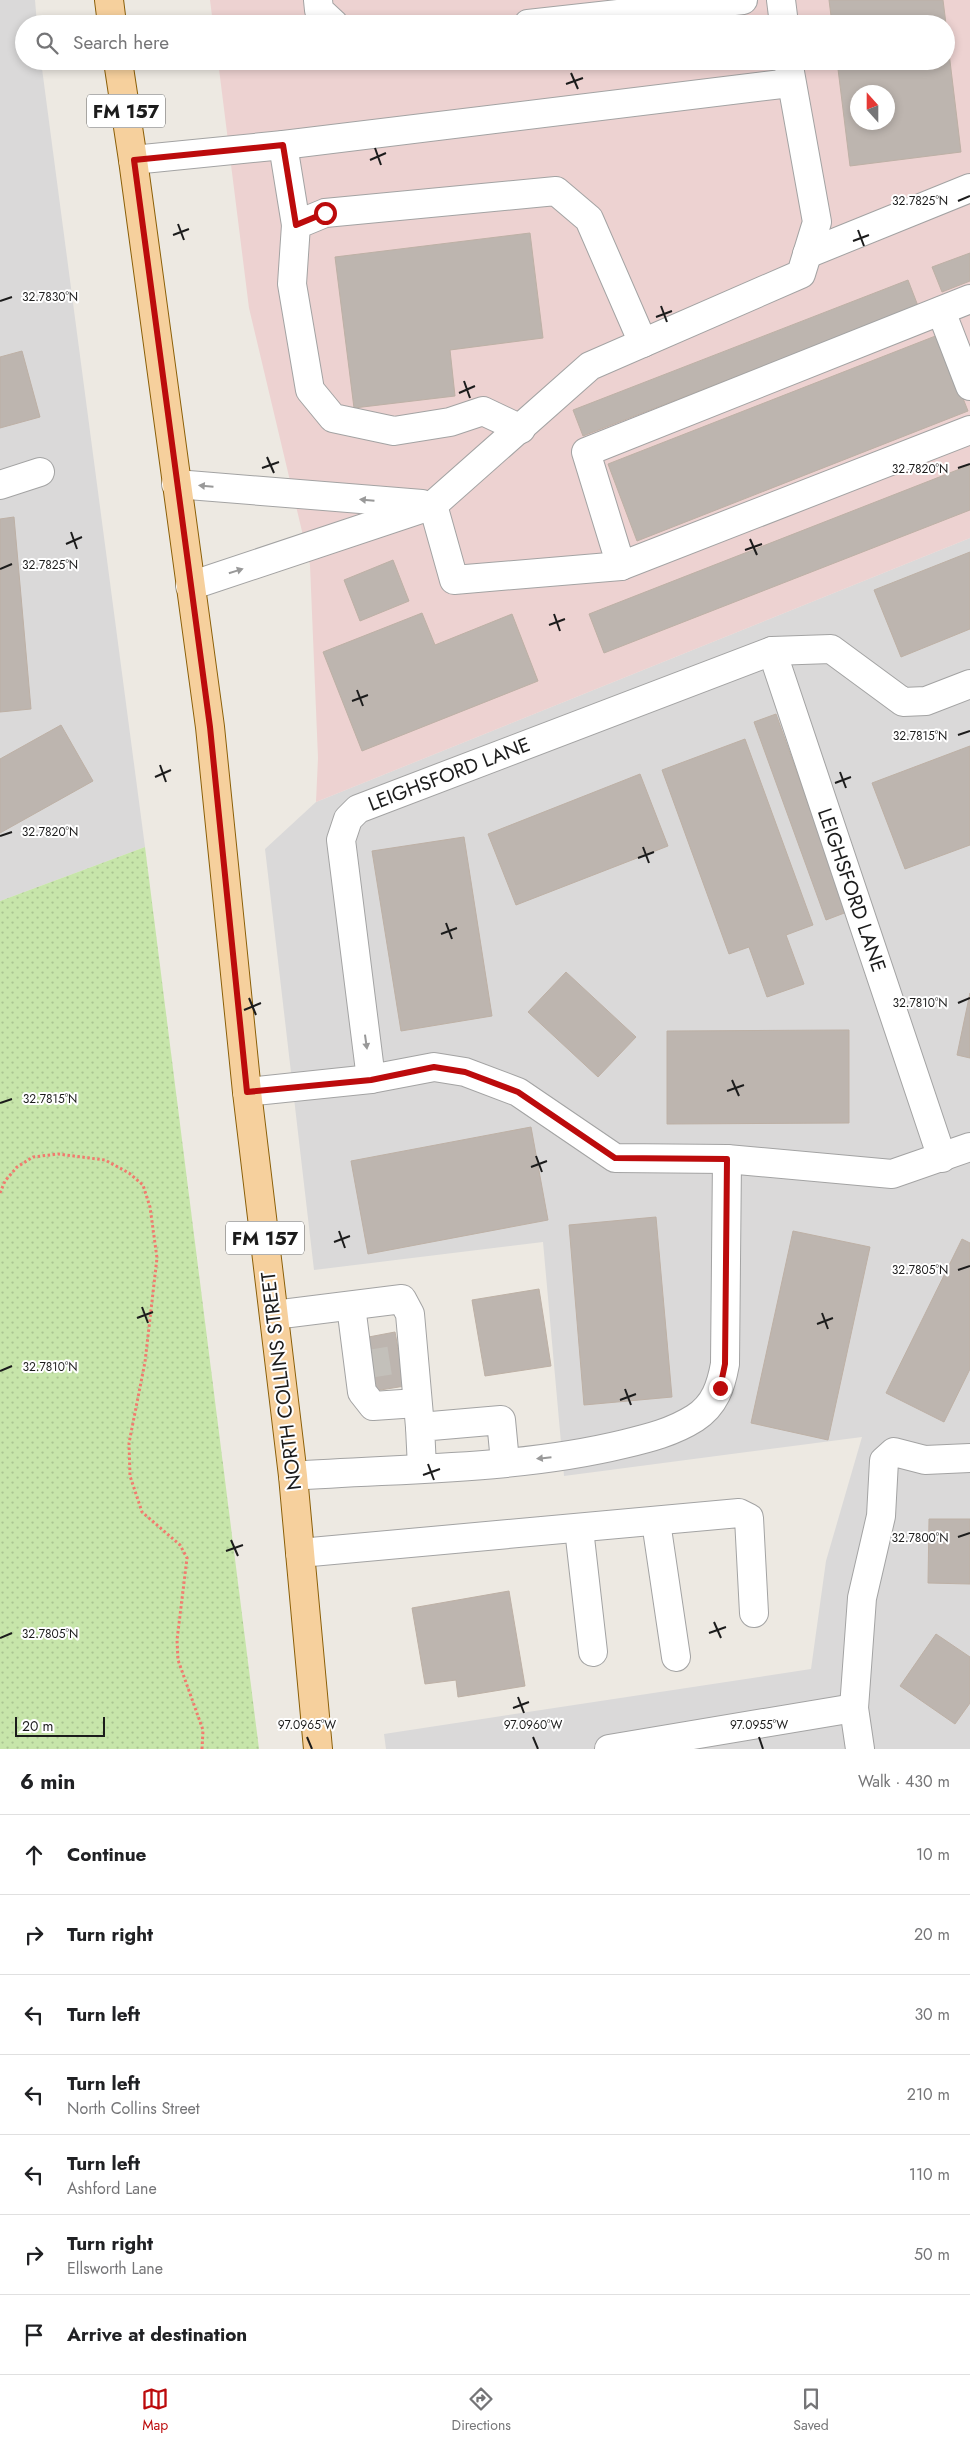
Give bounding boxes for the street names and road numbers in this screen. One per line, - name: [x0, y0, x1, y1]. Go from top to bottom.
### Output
- road number: FM 157: [87, 94, 165, 128]
- street label: LEIGHSFORD LANE: [364, 730, 534, 819]
- street label: LEIGHSFORD LANE: [810, 804, 893, 976]
- road number: FM 157: [226, 1222, 304, 1254]
- street label: NORTH COLLINS STREET: [254, 1269, 309, 1492]

